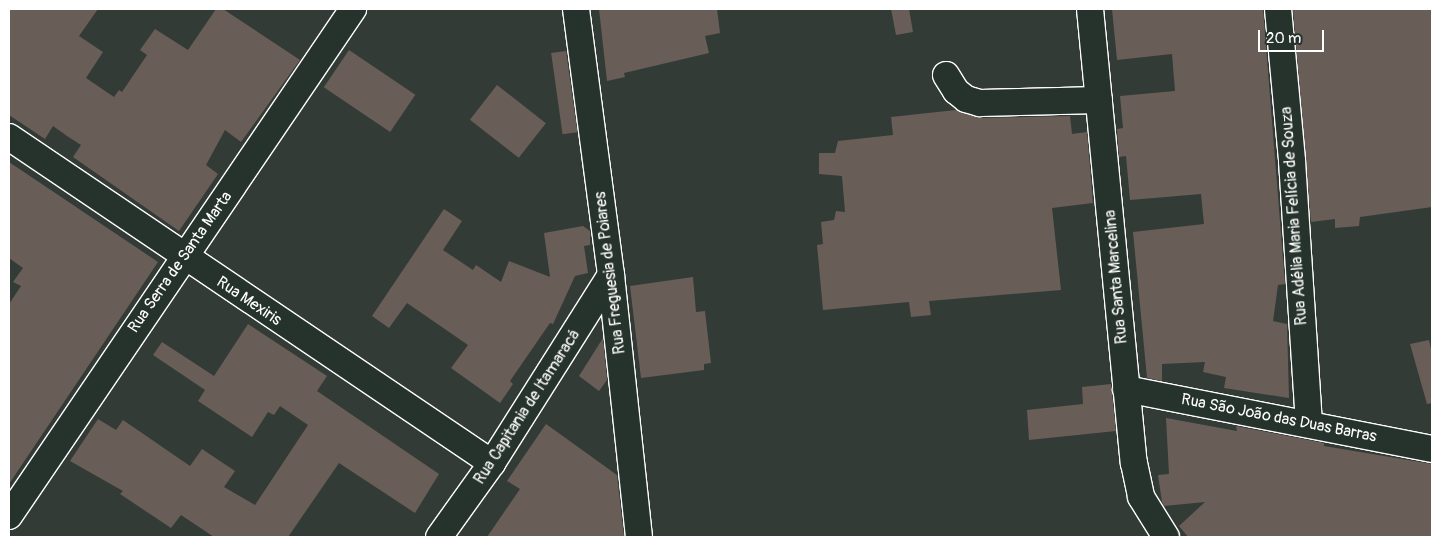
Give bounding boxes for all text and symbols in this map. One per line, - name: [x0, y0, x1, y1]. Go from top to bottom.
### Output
- scale bar: [1261, 20, 1327, 52]
- text: 20 m: [1266, 29, 1301, 48]
- street label: Rua Adélia Maria Felícia de Souza: [1277, 106, 1311, 326]
- street label: Rua Serra de Santa Marta: [124, 188, 236, 336]
- street label: Rua Freguesia de Poiares: [591, 191, 629, 355]
- street label: Rua Santa Marcelina: [1101, 209, 1131, 345]
- street label: Rua Mexiris: [213, 272, 285, 330]
- street label: Rua Capitania de Itamaracá: [470, 326, 584, 488]
- street label: Rua São João das Duas Barras: [1180, 390, 1378, 446]

